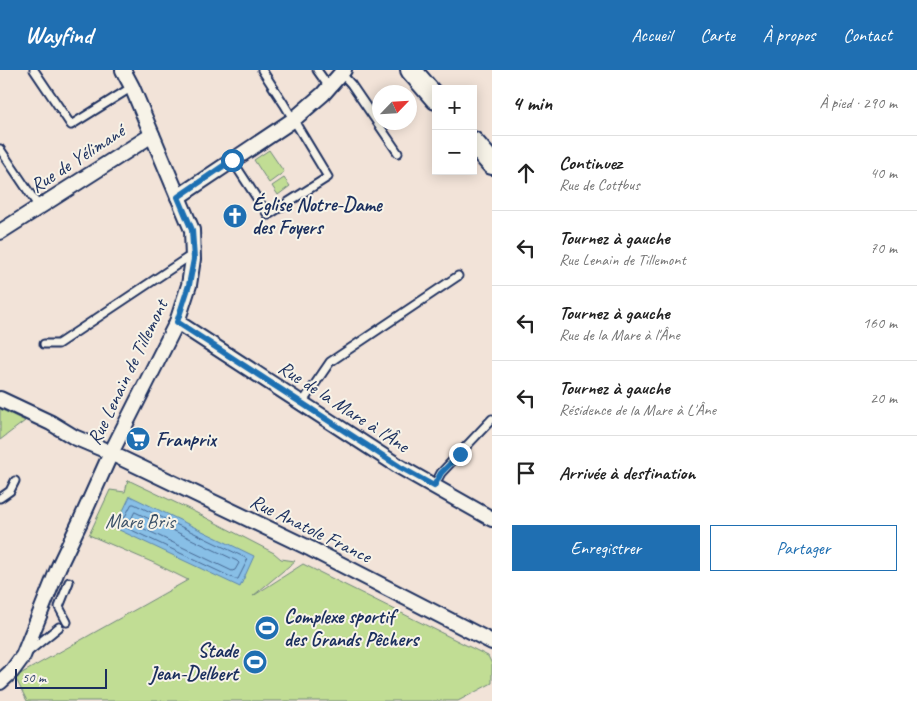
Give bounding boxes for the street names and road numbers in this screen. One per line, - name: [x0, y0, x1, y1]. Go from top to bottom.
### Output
- street label: Rue de Yélimané: [25, 117, 132, 198]
- street label: Rue Lenain de Tillemont: [81, 293, 174, 449]
- street label: Rue de la Mare à l'Âne: [274, 355, 415, 459]
- street label: Rue Anatole France: [246, 488, 377, 569]

